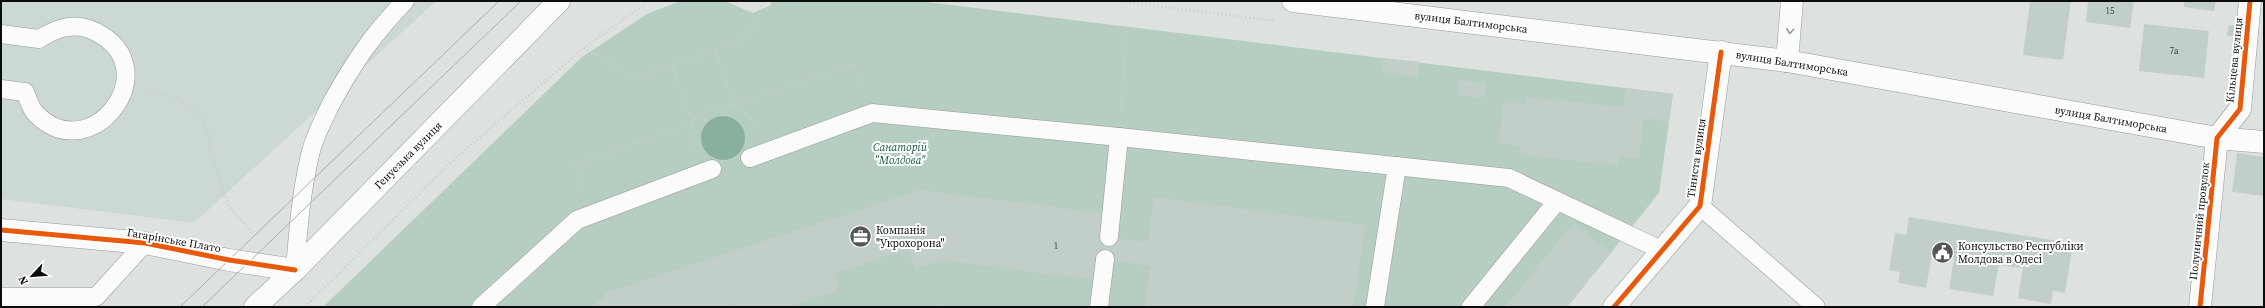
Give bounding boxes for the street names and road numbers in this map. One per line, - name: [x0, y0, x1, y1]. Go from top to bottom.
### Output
- street label: вулиця Балтиморська: [1414, 8, 1529, 37]
- street label: Кільцева вулиця: [2223, 17, 2246, 103]
- street label: вулиця Балтиморська: [1735, 47, 1850, 80]
- street label: вулиця Балтиморська: [2054, 102, 2169, 137]
- street label: Тіниста вулиця: [1683, 117, 1710, 199]
- street label: Генуезька вулиця: [371, 118, 446, 192]
- street label: Полуничний провулок: [2186, 162, 2213, 281]
- street label: Гагарінське Плато: [126, 225, 222, 256]

